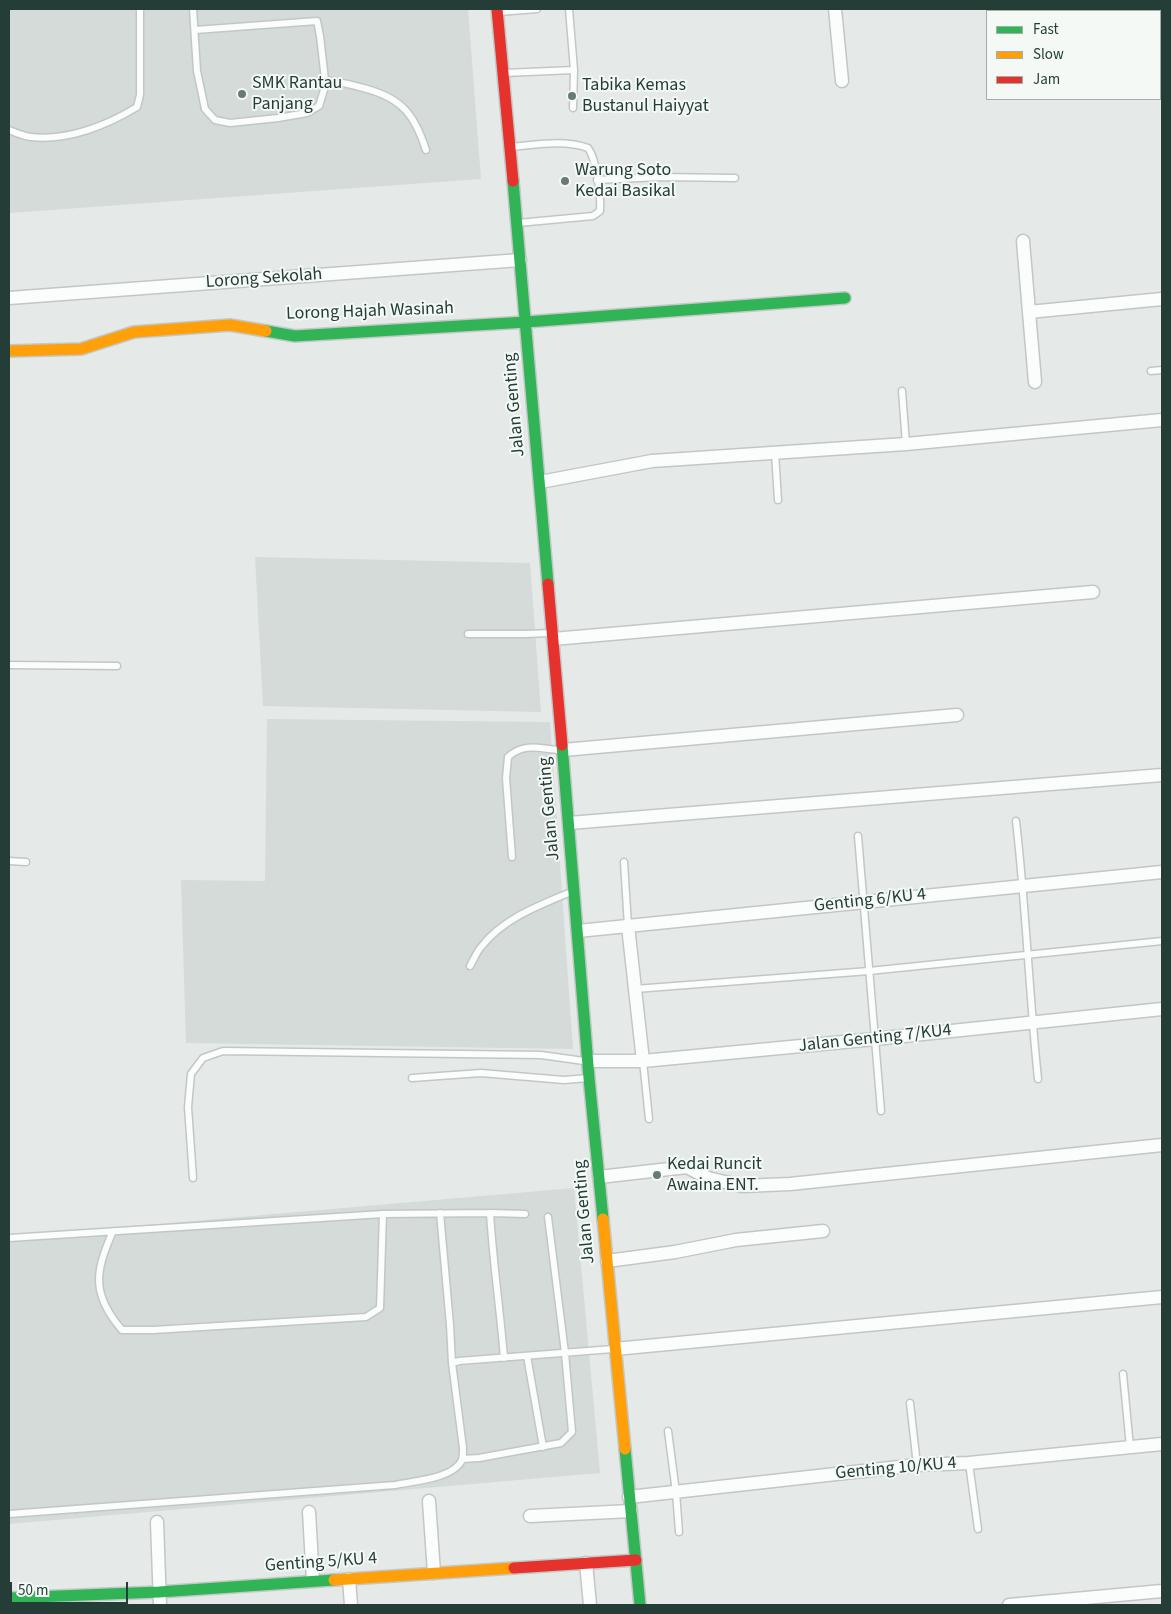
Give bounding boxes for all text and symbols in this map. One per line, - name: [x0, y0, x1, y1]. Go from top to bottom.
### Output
- legend: [986, 10, 1161, 100]
- text: Fast: [1033, 19, 1059, 40]
- text: Slow: [1033, 44, 1064, 65]
- text: Jam: [1033, 69, 1060, 90]
- place label: SMK Rantau Panjang: [252, 73, 342, 116]
- place label: Tabika Kemas Bustanul Haiyyat: [582, 75, 709, 118]
- marker: SMK Rantau Panjang: [236, 88, 248, 100]
- marker: Tabika Kemas Bustanul Haiyyat: [566, 90, 578, 102]
- place label: Warung Soto Kedai Basikal: [575, 160, 675, 202]
- marker: Warung Soto Kedai Basikal: [559, 175, 571, 187]
- street label: Lorong Sekolah: [205, 264, 323, 294]
- street label: Lorong Hajah Wasinah: [286, 298, 454, 326]
- street label: Jalan Genting: [500, 352, 530, 458]
- street label: Jalan Genting: [535, 756, 565, 862]
- street label: Genting 6/KU 4: [813, 884, 927, 918]
- street label: Jalan Genting 7/KU4: [797, 1020, 953, 1058]
- place label: Kedai Runcit Awaina ENT.: [667, 1154, 762, 1196]
- street label: Jalan Genting: [570, 1159, 600, 1265]
- marker: Kedai Runcit Awaina ENT.: [651, 1169, 663, 1181]
- street label: Genting 10/KU 4: [835, 1453, 957, 1485]
- street label: Genting 5/KU 4: [264, 1548, 378, 1578]
- scale bar: [12, 1572, 130, 1604]
- text: 50 m: [18, 1580, 48, 1601]

